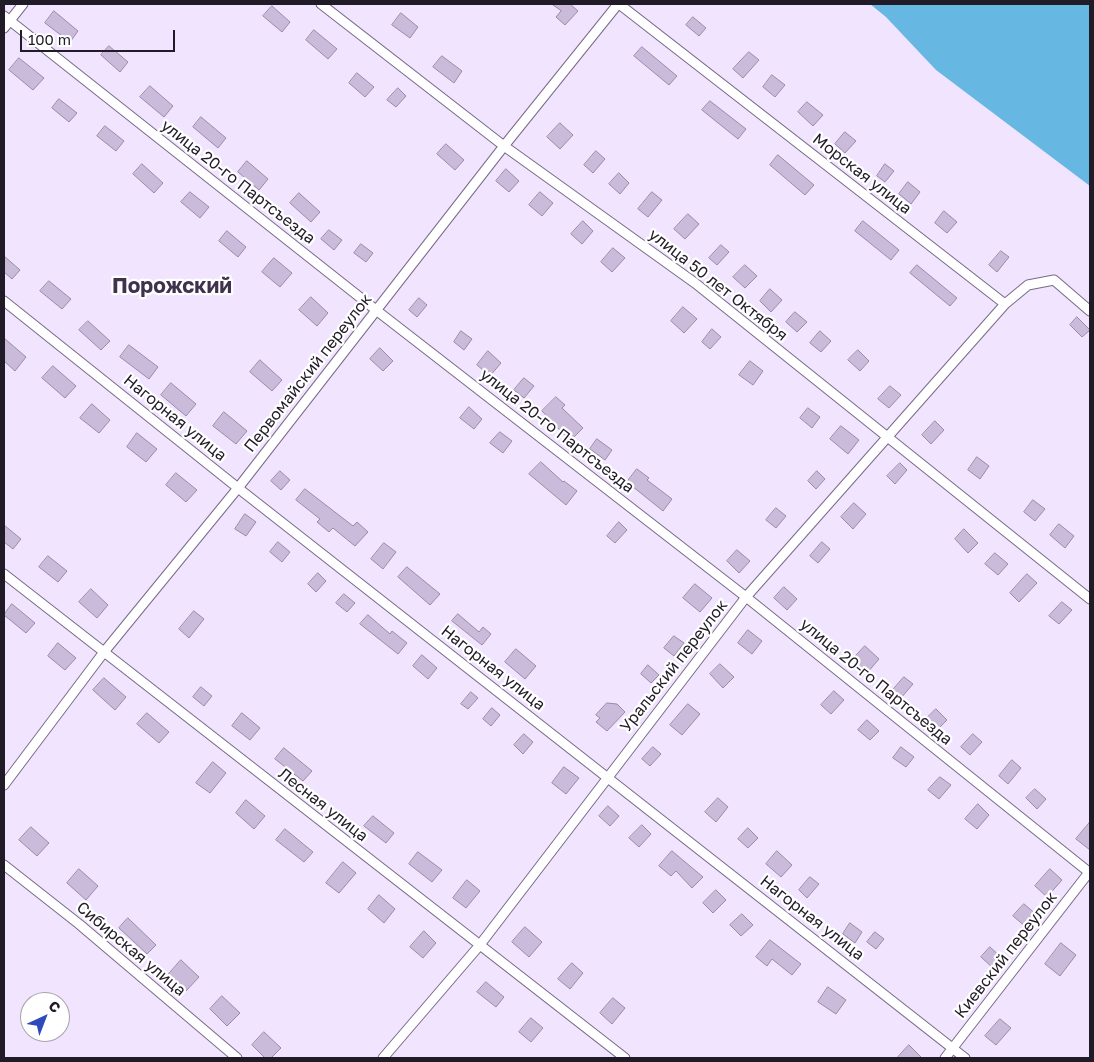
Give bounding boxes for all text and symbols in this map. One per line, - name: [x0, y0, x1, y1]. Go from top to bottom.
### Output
- scale bar: [22, 20, 178, 52]
- text: 100 m: [28, 30, 71, 48]
- street label: улица 20-го Партсъезда: [157, 116, 319, 248]
- street label: Морская улица: [809, 129, 915, 219]
- street label: улица 50 лет Октября: [645, 225, 791, 345]
- district label: Порожский: [112, 273, 232, 299]
- street label: Первомайский переулок: [240, 290, 376, 456]
- street label: улица 20-го Партсъезда: [476, 365, 638, 497]
- street label: Нагорная улица: [120, 371, 230, 465]
- street label: Уральский переулок: [616, 596, 732, 736]
- street label: улица 20-го Партсъезда: [796, 615, 956, 749]
- street label: Нагорная улица: [437, 621, 549, 715]
- street label: Лесная улица: [274, 764, 372, 846]
- street label: Нагорная улица: [756, 871, 868, 965]
- street label: Киевский переулок: [951, 888, 1061, 1022]
- street label: Сибирская улица: [73, 898, 189, 1000]
- north arrow: [20, 992, 70, 1042]
- text: С: [45, 997, 64, 1016]

